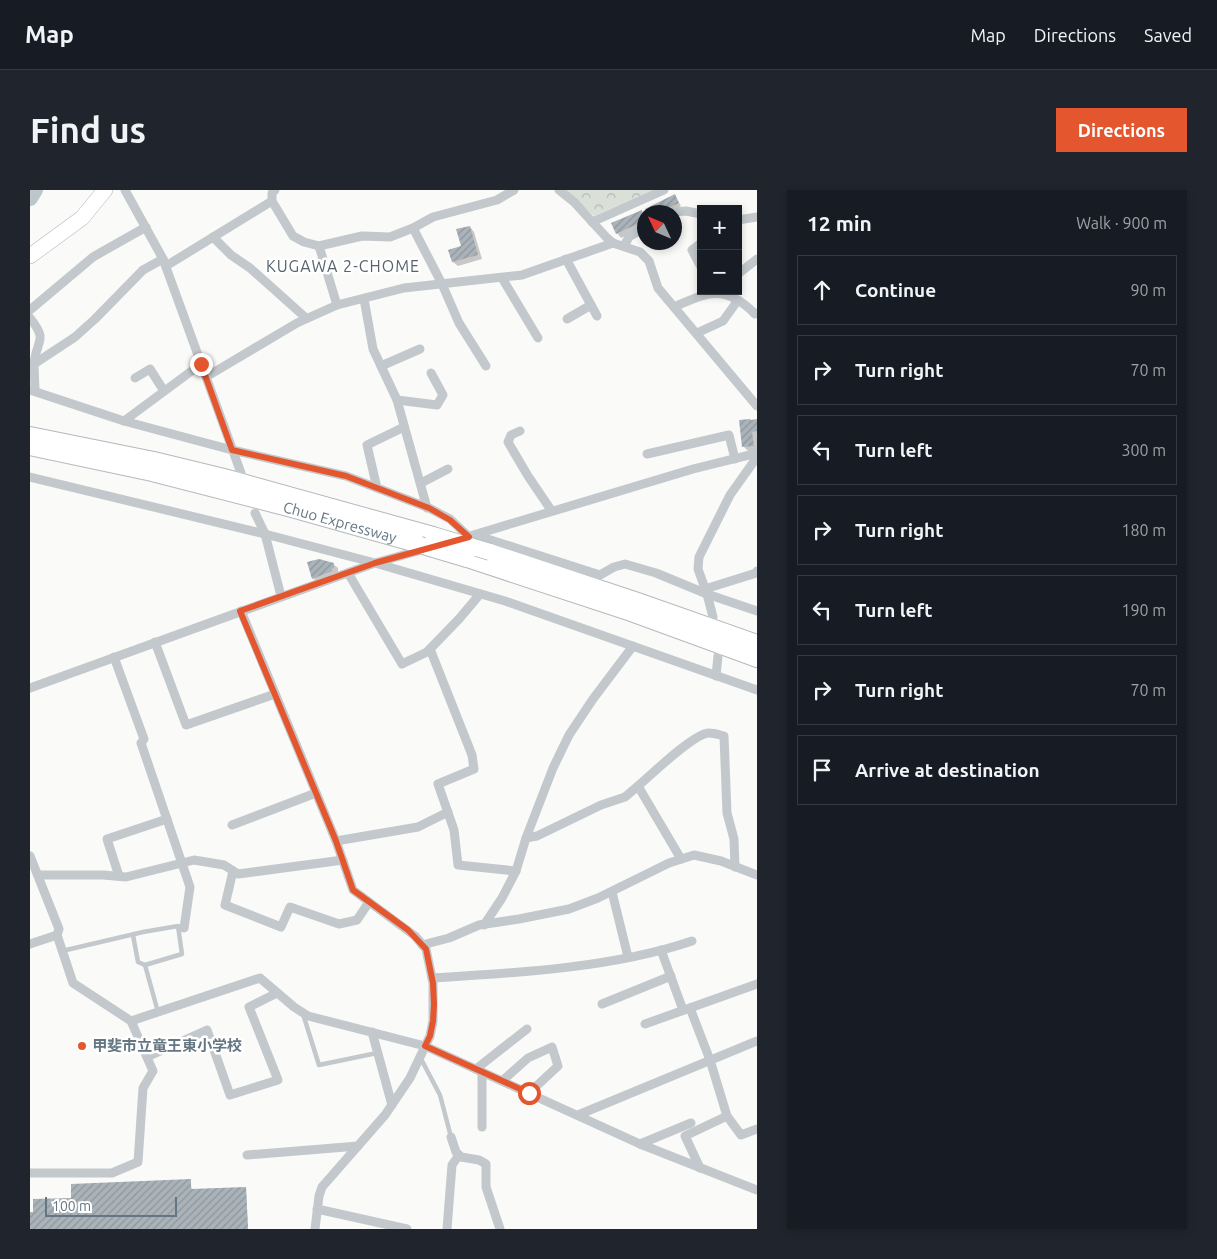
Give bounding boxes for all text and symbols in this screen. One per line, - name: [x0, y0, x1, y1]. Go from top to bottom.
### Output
- text: Map: [25, 21, 74, 48]
- text: Map: [970, 25, 1006, 45]
- text: Directions: [1034, 25, 1116, 45]
- text: Saved: [1144, 25, 1192, 45]
- button: Directions: [1056, 108, 1187, 152]
- text: Find us: [30, 110, 146, 150]
- north arrow: [637, 205, 682, 250]
- map controls: [697, 205, 742, 295]
- button: +: [697, 205, 742, 250]
- text: 12 min: [807, 211, 872, 235]
- text: Walk · 900 m: [1076, 214, 1167, 232]
- button: −: [697, 250, 742, 295]
- district label: KUGAWA 2-CHOME: [266, 257, 420, 275]
- icon: ahead: [808, 276, 836, 304]
- text: Continue: [855, 279, 936, 301]
- text: 90 m: [1130, 281, 1166, 299]
- route end: [190, 353, 213, 376]
- icon: right: [808, 356, 836, 384]
- text: Turn right: [855, 359, 943, 381]
- text: 70 m: [1130, 361, 1166, 379]
- icon: left: [808, 436, 836, 464]
- text: Turn left: [855, 439, 933, 461]
- text: 300 m: [1121, 441, 1166, 459]
- street label: Chuo Expressway: [281, 498, 399, 546]
- icon: right: [808, 516, 836, 544]
- text: Turn right: [855, 519, 943, 541]
- text: 180 m: [1121, 521, 1166, 539]
- icon: left: [808, 596, 836, 624]
- text: Turn left: [855, 599, 933, 621]
- text: 190 m: [1121, 601, 1166, 619]
- icon: right: [808, 676, 836, 704]
- text: Turn right: [855, 679, 943, 701]
- text: 70 m: [1130, 681, 1166, 699]
- icon: arrive: [808, 756, 836, 784]
- text: Arrive at destination: [855, 759, 1040, 781]
- place label: 甲斐市立竜王東小学校: [92, 1037, 242, 1054]
- marker: 甲斐市立竜王東小学校: [76, 1040, 88, 1052]
- route start: [518, 1082, 541, 1105]
- scale bar: [45, 1194, 178, 1217]
- text: 100 m: [52, 1198, 91, 1214]

